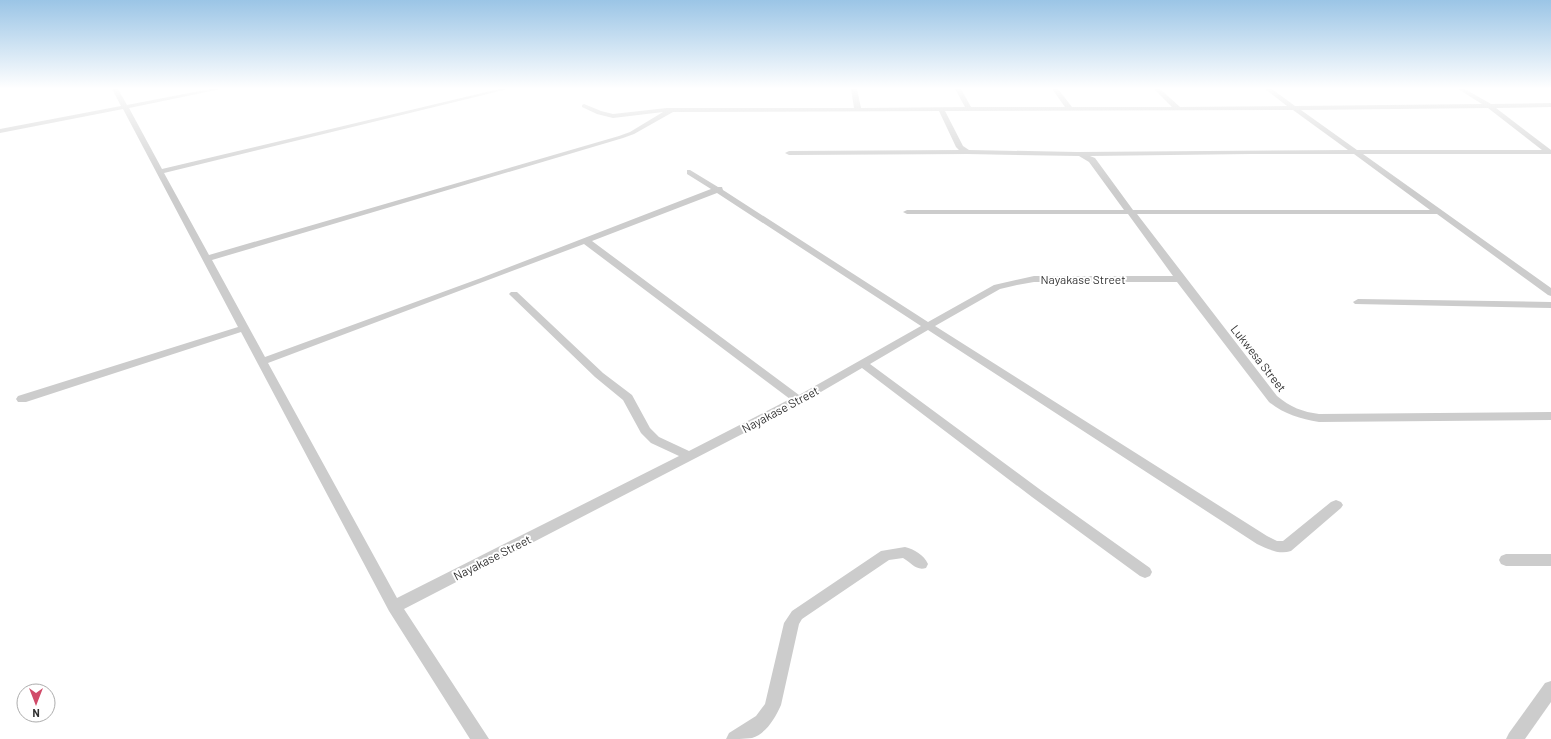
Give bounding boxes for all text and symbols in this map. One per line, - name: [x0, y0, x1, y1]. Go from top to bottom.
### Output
- street label: Nayakase Street: [1040, 272, 1126, 286]
- street label: Lukwesa Street: [1229, 322, 1289, 394]
- street label: Nayakase Street: [739, 383, 821, 435]
- street label: Nayakase Street: [451, 531, 533, 583]
- north arrow: [16, 683, 56, 723]
- text: N: [32, 707, 40, 720]

